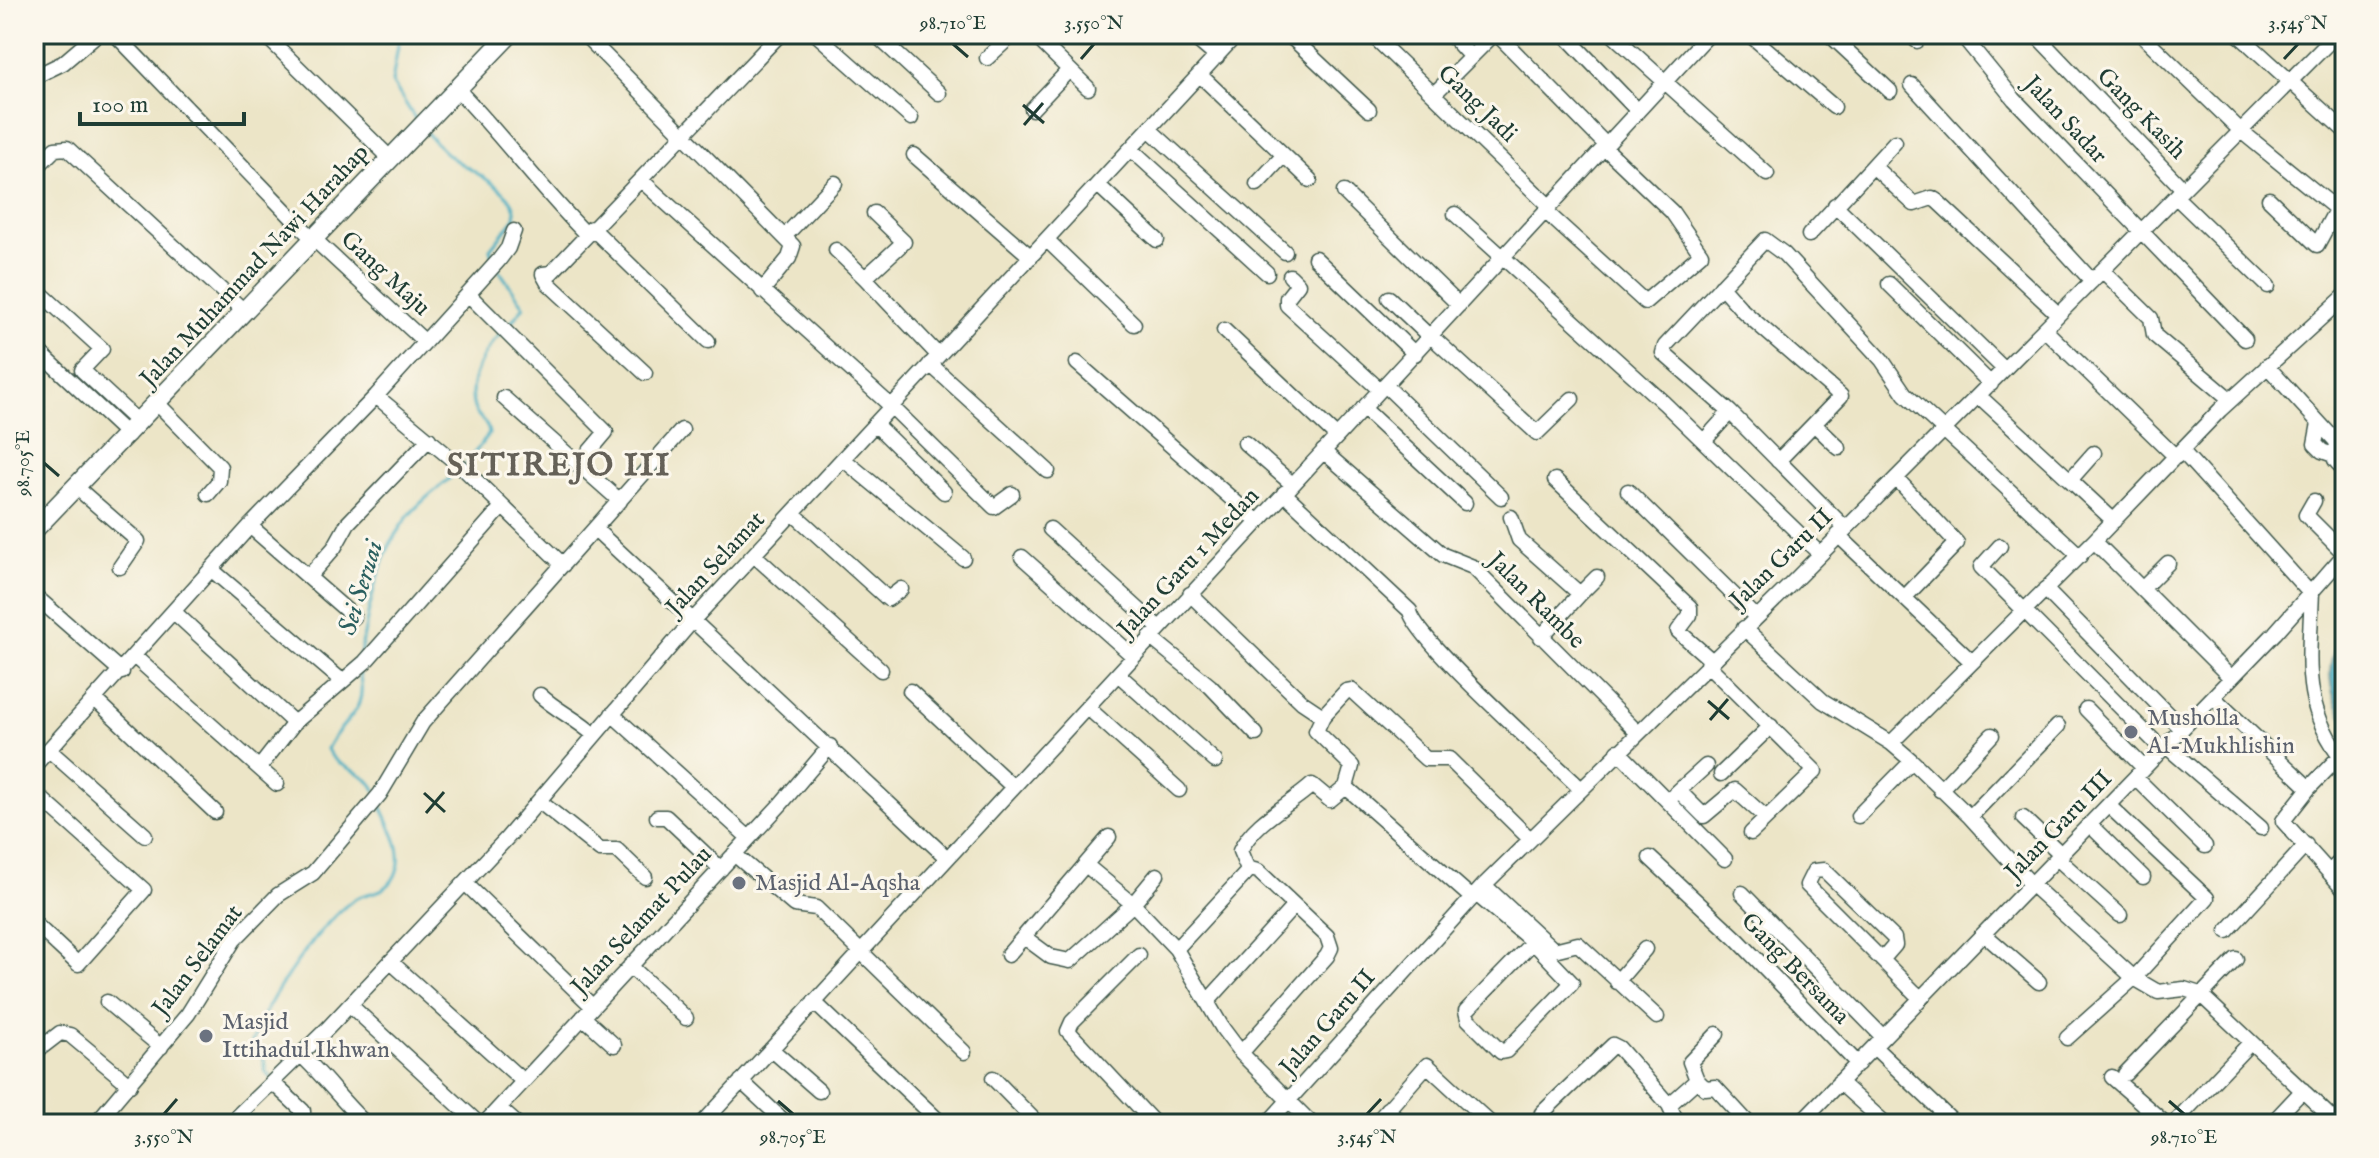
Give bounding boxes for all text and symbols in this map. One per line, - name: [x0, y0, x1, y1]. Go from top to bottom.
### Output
- text: 98.710°E: [919, 11, 986, 36]
- text: 3.550°N: [1064, 11, 1124, 36]
- text: 3.545°N: [2268, 11, 2328, 36]
- street label: Gang Jadi: [1431, 58, 1523, 150]
- street label: Gang Kasih: [2090, 62, 2193, 167]
- street label: Jalan Sadar: [2014, 67, 2114, 171]
- scale bar: [80, 76, 244, 126]
- text: 100 m: [92, 90, 148, 121]
- street label: Jalan Muhammad Nawi Harahap: [132, 138, 376, 396]
- street label: Gang Maju: [334, 225, 436, 323]
- text: 98.705°E: [11, 430, 36, 497]
- district label: SITIREJO III: [447, 446, 671, 487]
- street label: Jalan Garu 1 Medan: [1109, 481, 1267, 647]
- street label: Jalan Garu II: [1722, 502, 1840, 618]
- street label: Jalan Selamat: [658, 505, 772, 625]
- water label: Sei Seruai: [331, 535, 391, 639]
- street label: Jalan Rambe: [1479, 544, 1591, 656]
- place label: Musholla Al-Mukhlishin: [2146, 703, 2295, 762]
- marker: Musholla Al-Mukhlishin: [2122, 723, 2140, 741]
- street label: Jalan Garu III: [1997, 764, 2119, 890]
- street label: Jalan Selamat Pulau: [563, 840, 719, 1004]
- place label: Masjid Al-Aqsha: [755, 868, 921, 899]
- marker: Masjid Al-Aqsha: [730, 874, 748, 892]
- street label: Jalan Selamat: [144, 899, 250, 1025]
- street label: Gang Bersama: [1734, 906, 1857, 1032]
- street label: Jalan Garu II: [1271, 963, 1383, 1085]
- place label: Masjid Ittihadul Ikhwan: [222, 1007, 390, 1066]
- marker: Masjid Ittihadul Ikhwan: [197, 1027, 215, 1045]
- text: 3.550°N: [134, 1125, 194, 1150]
- text: 98.705°E: [759, 1125, 826, 1150]
- text: 3.545°N: [1337, 1125, 1397, 1150]
- text: 98.710°E: [2150, 1125, 2217, 1150]

